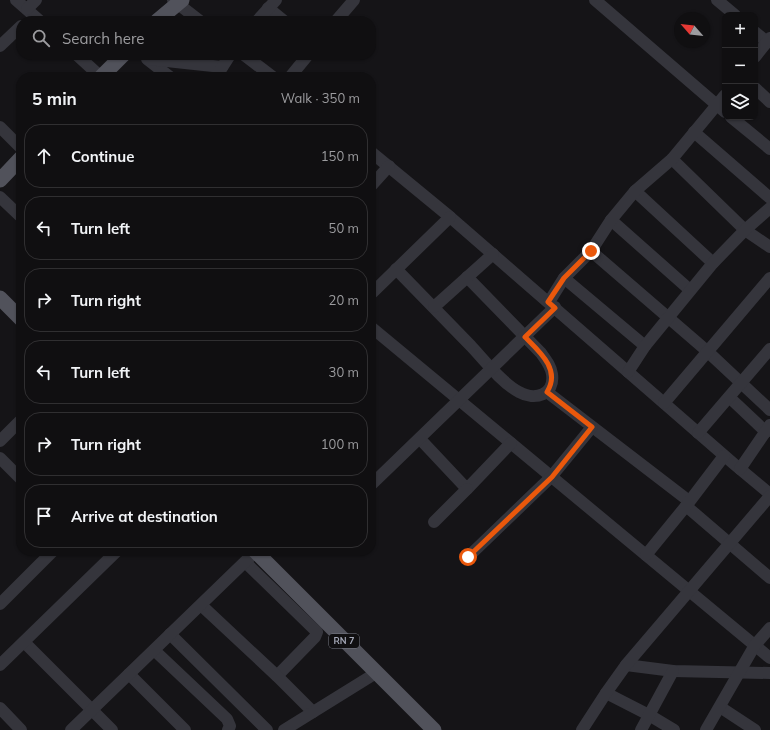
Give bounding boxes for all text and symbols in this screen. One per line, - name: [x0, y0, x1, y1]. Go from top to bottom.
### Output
- north arrow: [674, 12, 710, 48]
- map controls: [722, 12, 758, 120]
- button: +: [722, 12, 758, 48]
- search box: [16, 16, 376, 60]
- icon: search: [30, 27, 52, 49]
- text: Search here: [62, 29, 144, 48]
- button: −: [722, 48, 758, 84]
- button: layers: [722, 84, 758, 120]
- text: 5 min: [32, 88, 77, 109]
- text: Walk · 350 m: [281, 90, 360, 106]
- icon: ahead: [33, 145, 55, 167]
- text: Continue: [71, 147, 134, 166]
- text: 150 m: [321, 148, 359, 164]
- icon: left: [33, 217, 55, 239]
- text: Turn left: [71, 219, 130, 238]
- text: 50 m: [329, 220, 359, 236]
- route end: [582, 242, 600, 260]
- icon: right: [33, 289, 55, 311]
- text: Turn right: [71, 291, 141, 310]
- text: 20 m: [329, 292, 359, 308]
- icon: left: [33, 361, 55, 383]
- text: Turn left: [71, 363, 130, 382]
- text: 30 m: [329, 364, 359, 380]
- icon: right: [33, 433, 55, 455]
- text: Turn right: [71, 435, 141, 454]
- text: 100 m: [321, 436, 359, 452]
- icon: arrive: [33, 505, 55, 527]
- text: Arrive at destination: [71, 507, 218, 526]
- route start: [459, 548, 477, 566]
- road number: RN 7: [329, 634, 359, 648]

